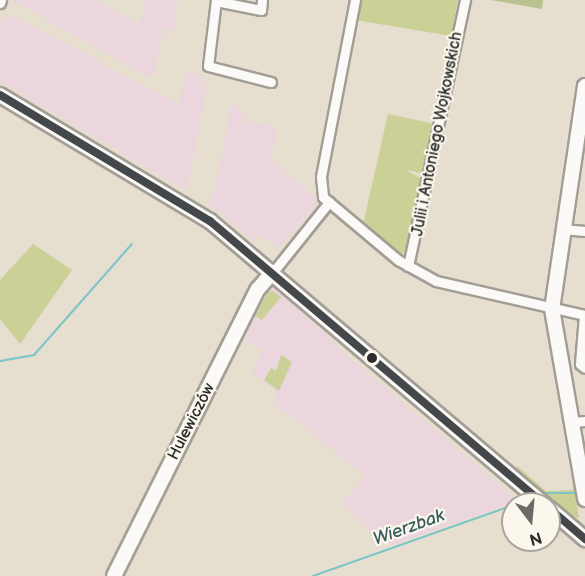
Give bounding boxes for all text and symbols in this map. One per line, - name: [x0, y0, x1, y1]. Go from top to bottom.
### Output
- street label: Julii i Antoniego Wojkowskich: [409, 30, 467, 238]
- unlabelled marker: [366, 352, 378, 364]
- street label: Hulewiczów: [164, 380, 220, 464]
- north arrow: [501, 492, 561, 552]
- water label: Wierzbak: [370, 505, 448, 551]
- text: N: [527, 527, 544, 549]

